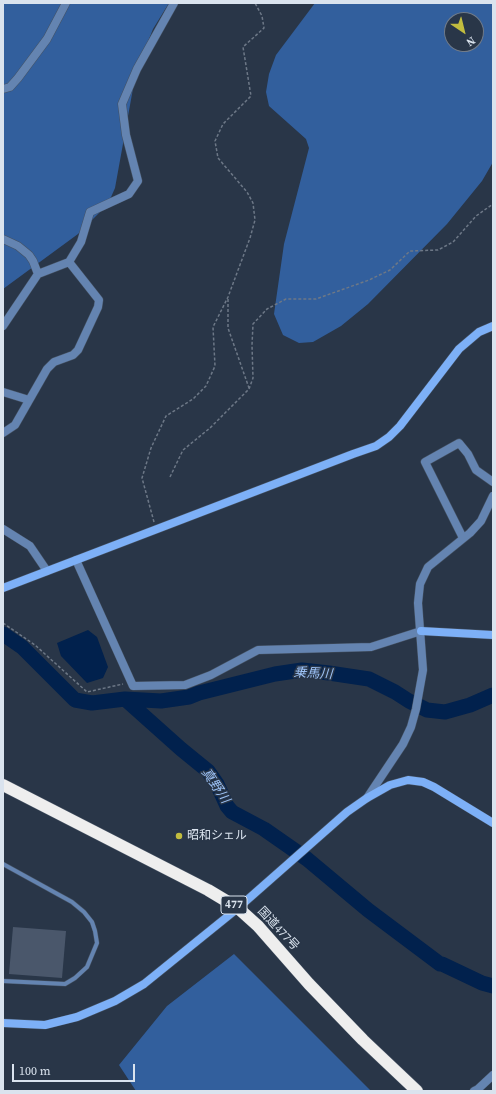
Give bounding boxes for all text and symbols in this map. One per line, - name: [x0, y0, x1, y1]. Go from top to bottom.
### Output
- north arrow: [444, 12, 484, 52]
- text: N: [463, 33, 478, 50]
- water label: 乗馬川: [293, 665, 333, 683]
- water label: 真野川: [198, 765, 232, 807]
- place label: 昭和シェル: [187, 829, 247, 843]
- marker: 昭和シェル: [174, 831, 184, 841]
- road number: 477: [221, 896, 247, 914]
- street label: 国道477号: [254, 904, 302, 954]
- scale bar: [14, 1056, 137, 1082]
- text: 100 m: [19, 1063, 51, 1079]

